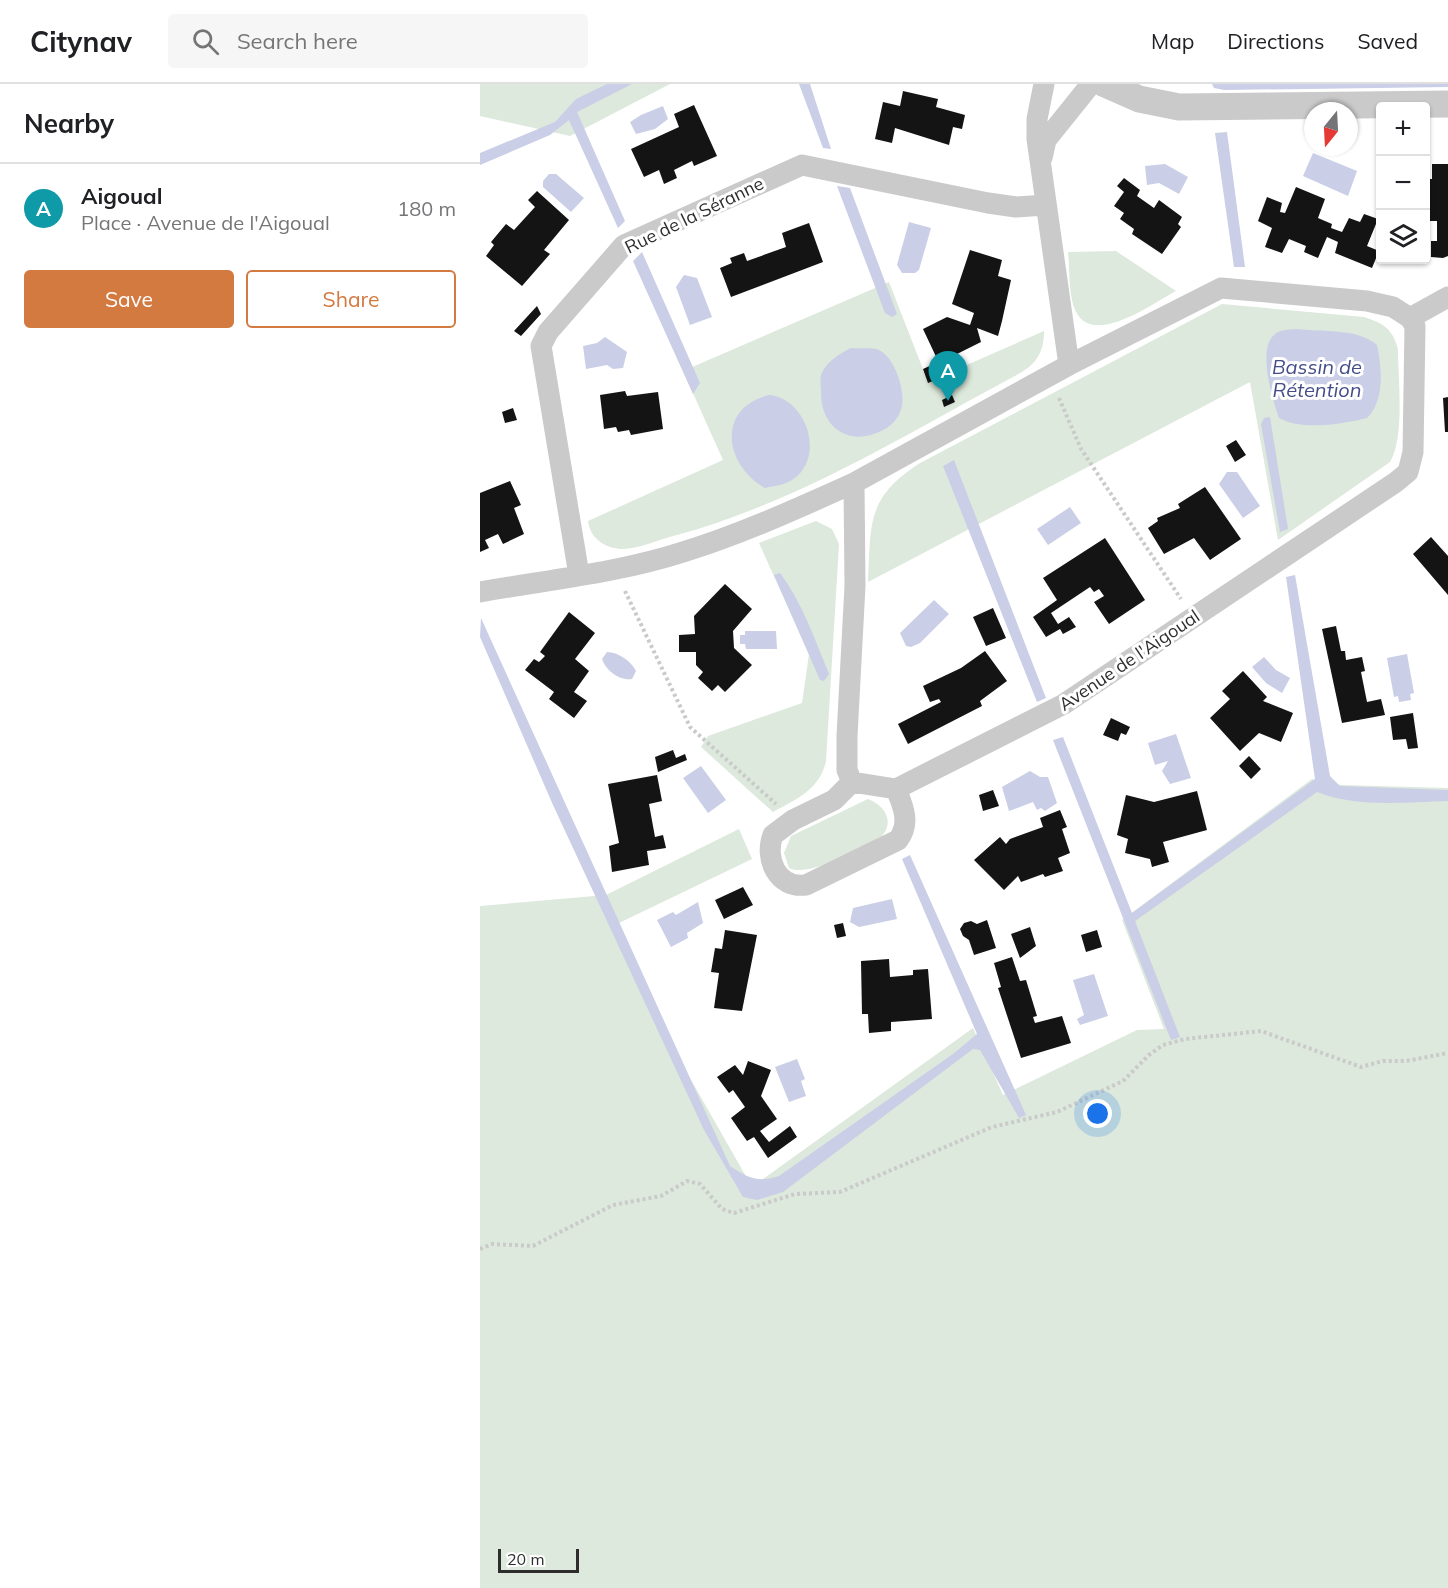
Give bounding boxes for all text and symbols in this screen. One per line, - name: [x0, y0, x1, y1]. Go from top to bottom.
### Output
- search box: [168, 14, 588, 68]
- text: Citynav: [30, 24, 132, 59]
- icon: search: [189, 25, 222, 58]
- text: Search here: [237, 27, 358, 55]
- text: Map: [1151, 28, 1194, 54]
- text: Directions: [1227, 28, 1324, 54]
- text: Saved: [1357, 28, 1418, 54]
- north arrow: [1304, 102, 1358, 156]
- map controls: [1376, 102, 1430, 264]
- button: +: [1376, 102, 1430, 156]
- text: Nearby: [24, 107, 114, 140]
- button: −: [1376, 156, 1430, 210]
- street label: Rue de la Séranne: [621, 171, 767, 259]
- text: Aigoual: [81, 182, 162, 210]
- text: A: [36, 196, 51, 221]
- text: 180 m: [397, 196, 456, 221]
- text: Place · Avenue de l'Aigoual: [81, 210, 330, 235]
- button: layers: [1376, 210, 1430, 264]
- button: Save: [24, 270, 234, 328]
- button: Share: [246, 270, 456, 328]
- pin: A: [928, 352, 968, 401]
- water label: Bassin de Rétention: [1272, 354, 1362, 402]
- street label: Avenue de l'Aigoual: [1054, 604, 1204, 716]
- your location: [1083, 1099, 1112, 1128]
- scale bar: [498, 1546, 579, 1574]
- text: 20 m: [507, 1549, 544, 1569]

